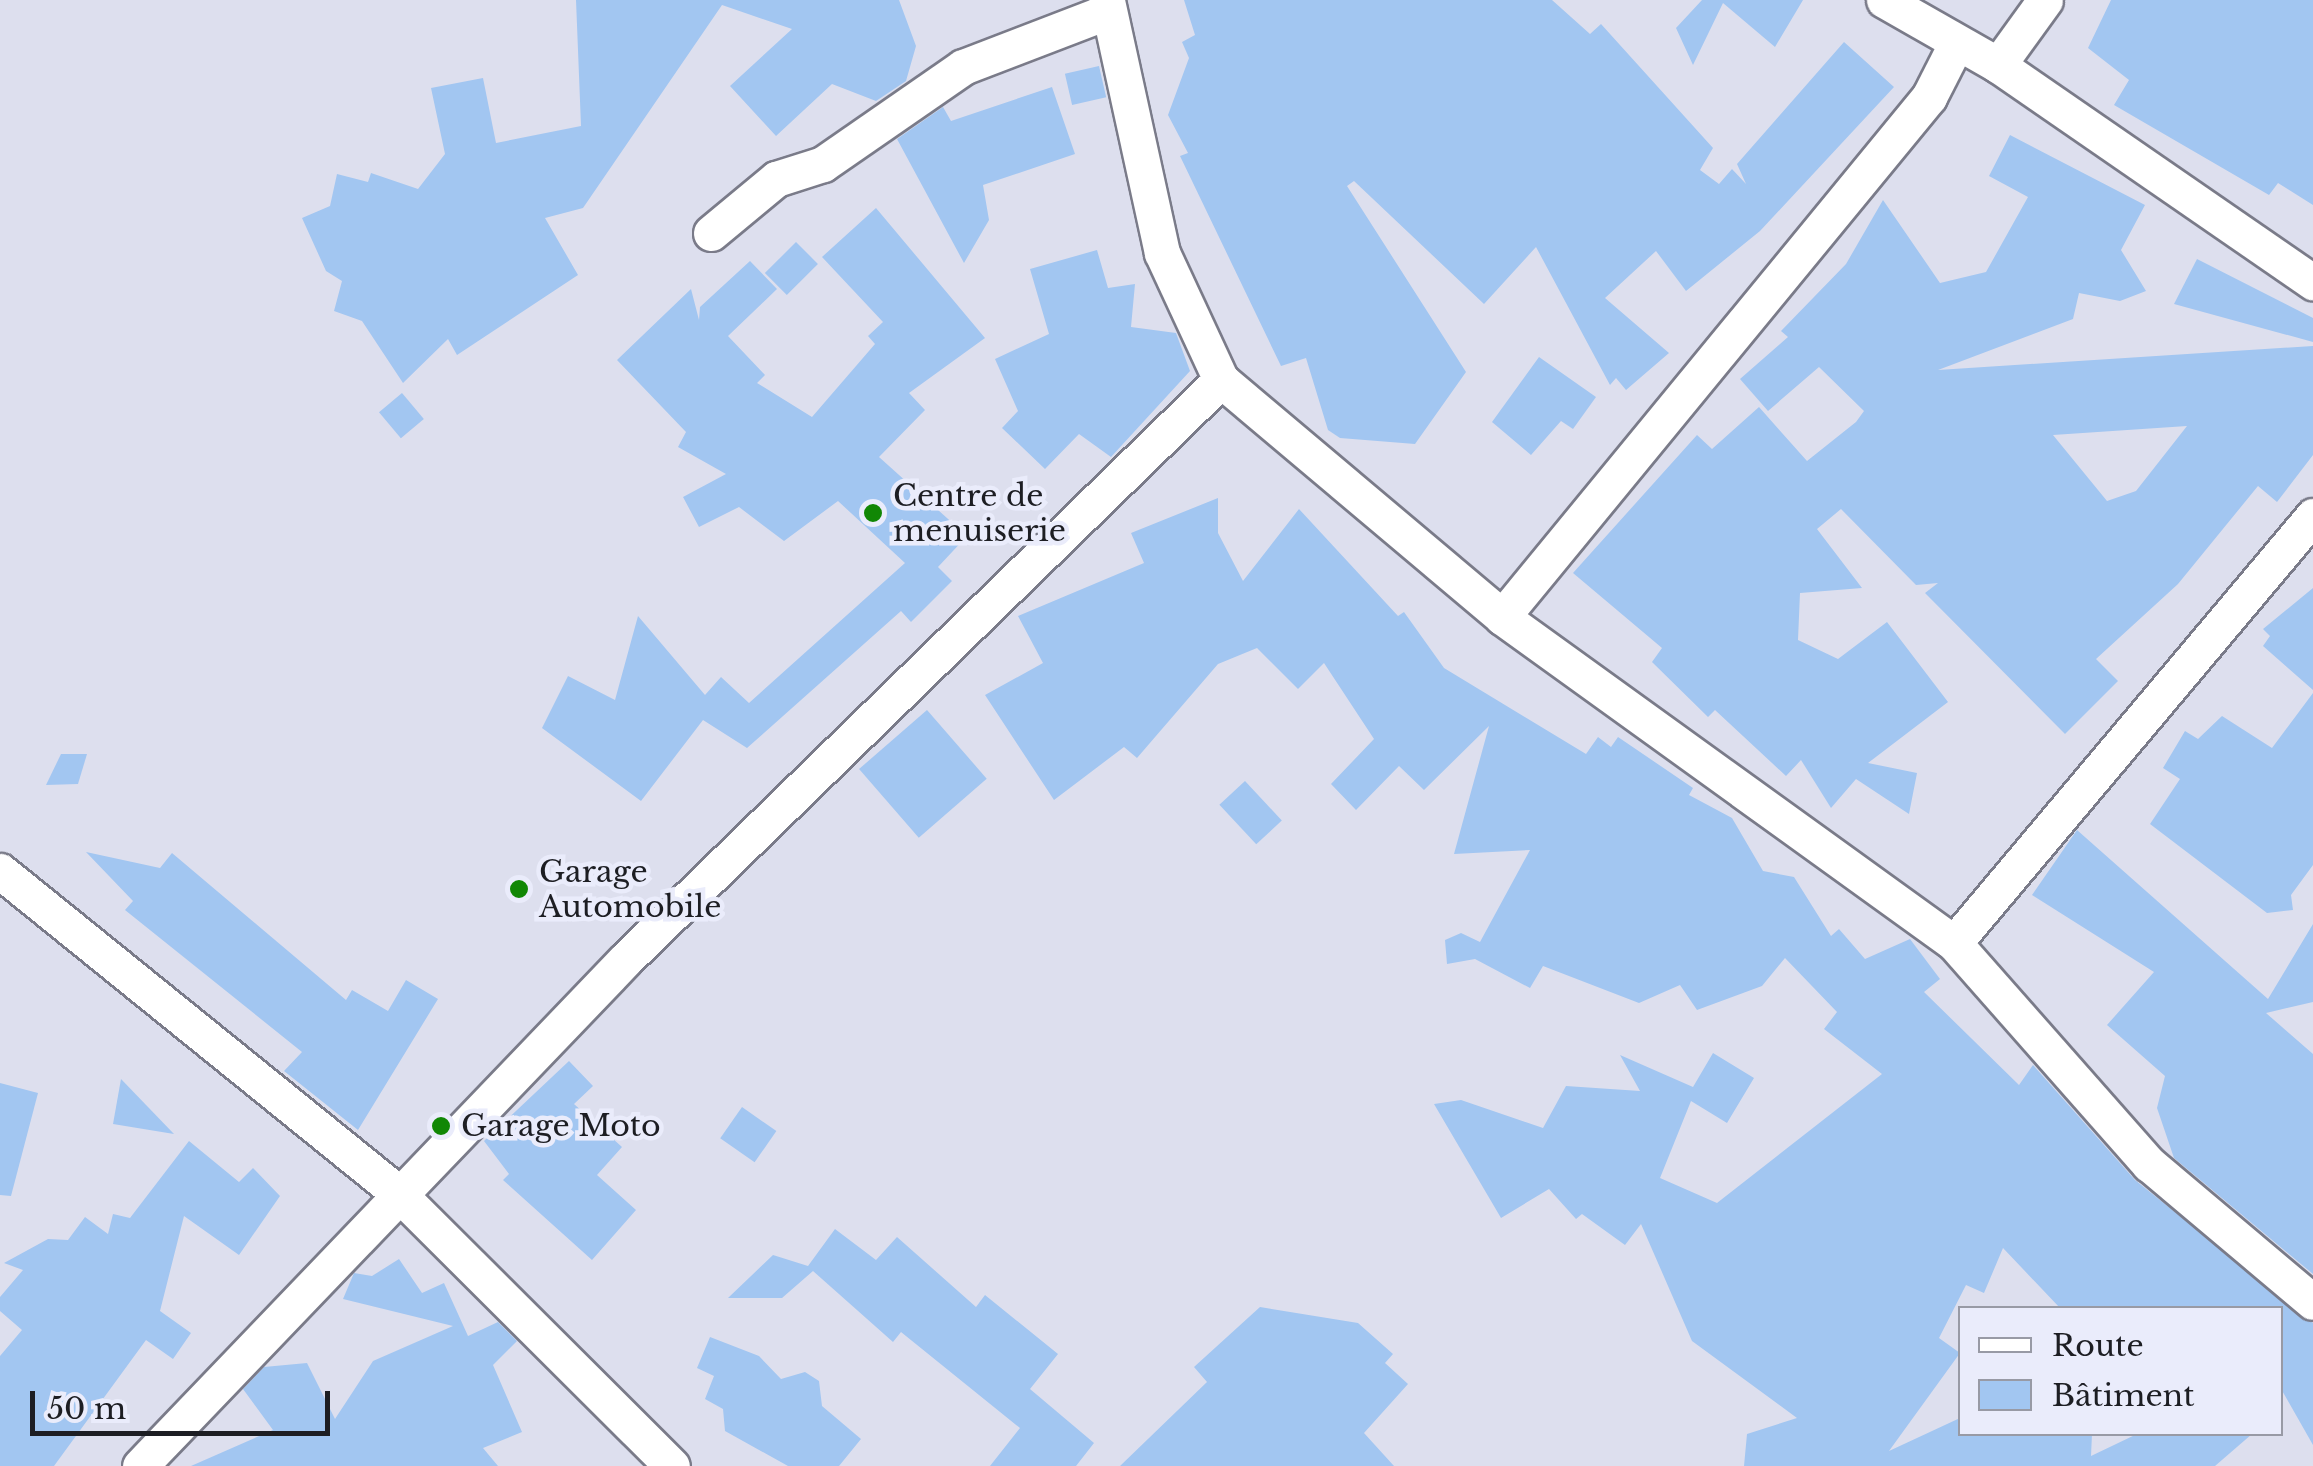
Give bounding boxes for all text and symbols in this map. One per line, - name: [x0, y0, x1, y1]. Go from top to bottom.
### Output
- place label: Centre de menuiserie: [893, 478, 1066, 548]
- marker: Centre de menuiserie: [862, 502, 884, 524]
- place label: Garage Automobile: [539, 854, 721, 924]
- marker: Garage Automobile: [508, 878, 530, 900]
- place label: Garage Moto: [461, 1108, 661, 1144]
- marker: Garage Moto: [430, 1115, 452, 1137]
- legend: [1958, 1306, 2283, 1436]
- text: Route: [2052, 1327, 2144, 1364]
- scale bar: [35, 1371, 335, 1433]
- text: Bâtiment: [2052, 1377, 2195, 1414]
- text: 50 m: [47, 1390, 126, 1427]

